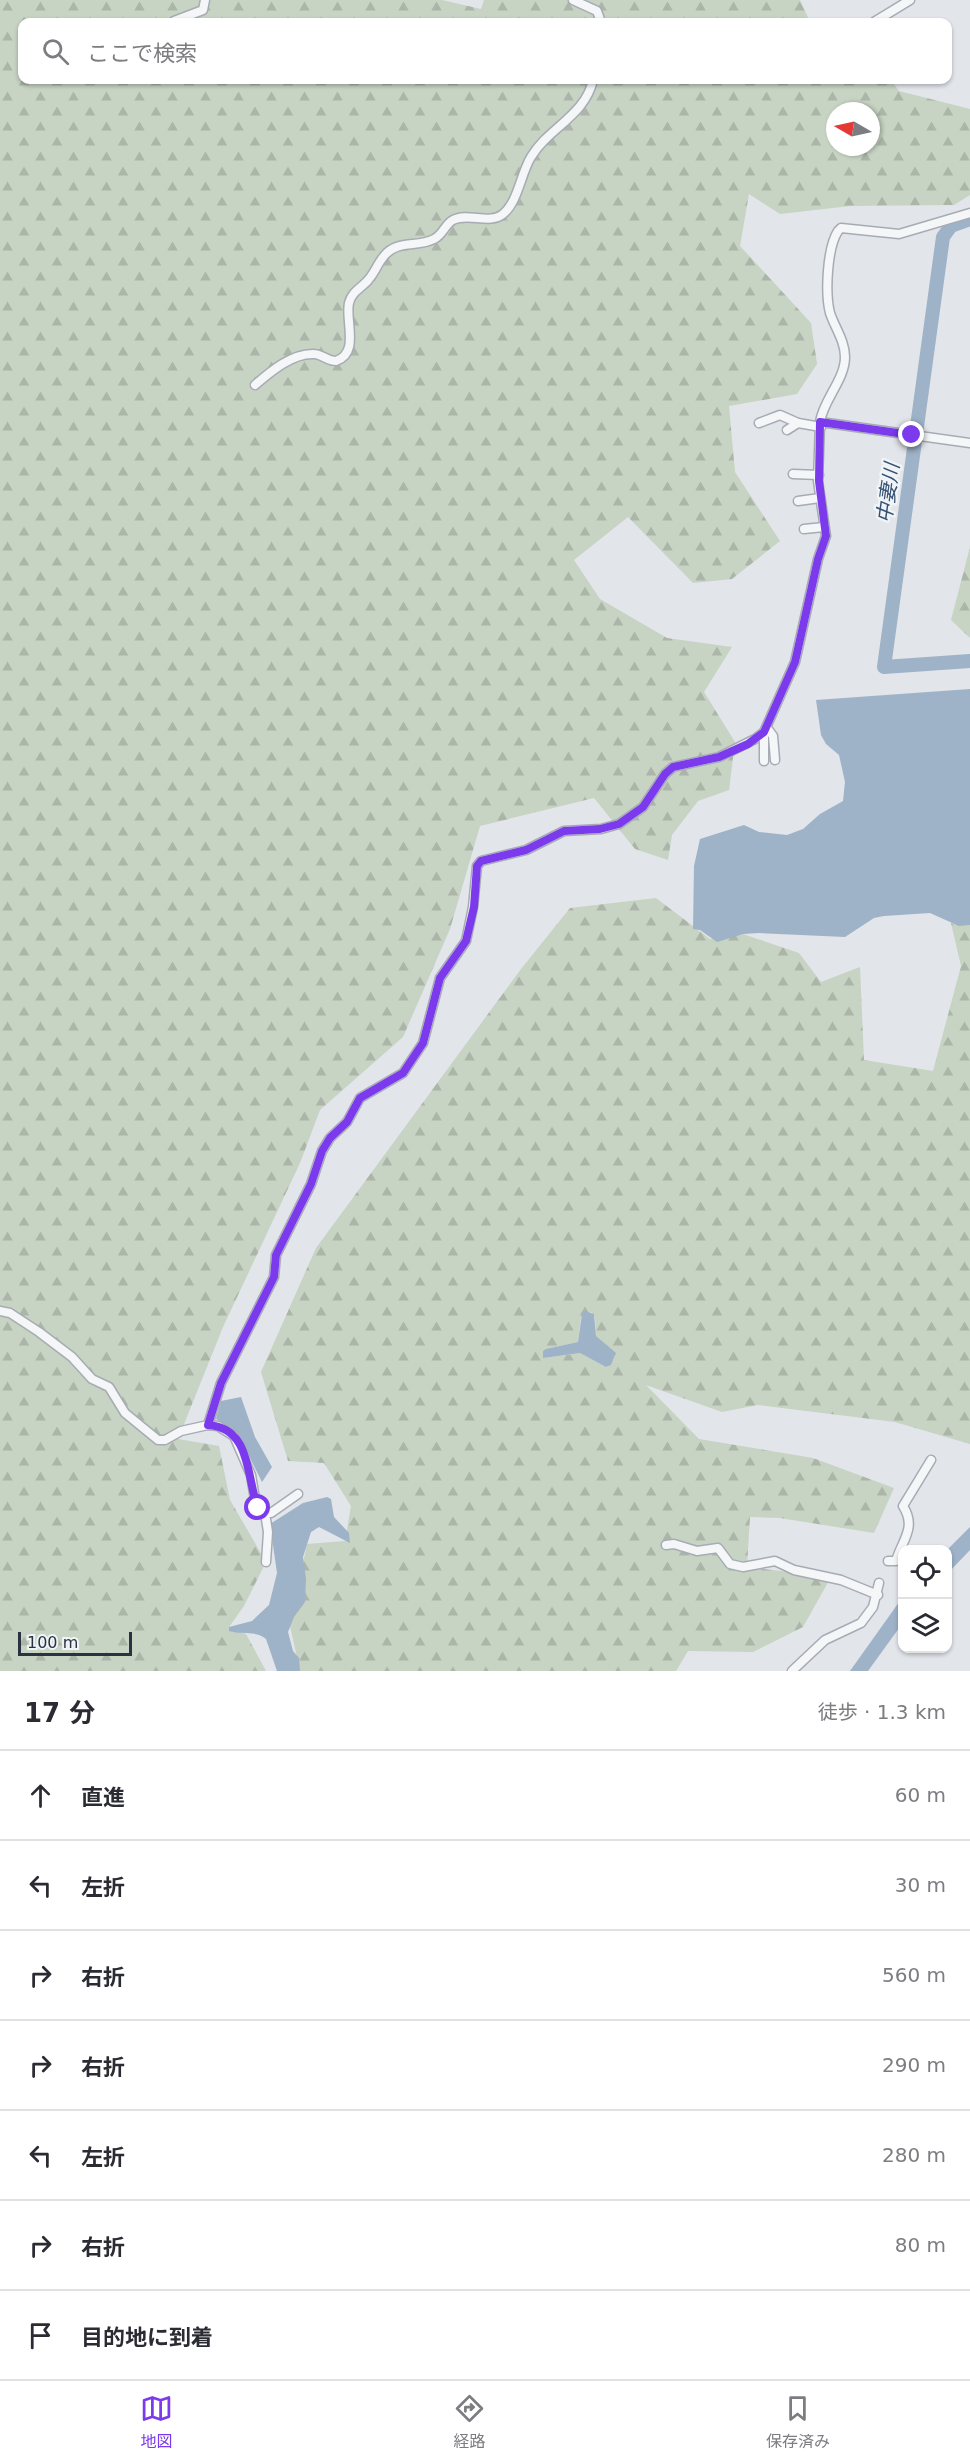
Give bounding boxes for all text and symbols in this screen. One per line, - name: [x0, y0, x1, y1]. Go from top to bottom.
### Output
- search box: [18, 18, 952, 84]
- icon: search: [39, 35, 72, 68]
- text: ここで検索: [87, 41, 197, 66]
- north arrow: [826, 102, 880, 156]
- route end: [898, 421, 924, 447]
- water label: 中妻川: [872, 460, 904, 524]
- route start: [244, 1494, 270, 1520]
- map controls: [898, 1545, 952, 1653]
- button: locate: [898, 1545, 952, 1599]
- button: layers: [898, 1599, 952, 1653]
- scale bar: [18, 1629, 132, 1656]
- text: 100 m: [27, 1633, 78, 1652]
- text: 17 分: [24, 1698, 95, 1728]
- text: 徒歩 · 1.3 km: [818, 1700, 946, 1724]
- icon: ahead: [24, 1779, 57, 1812]
- text: 60 m: [895, 1783, 946, 1807]
- text: 直進: [81, 1785, 125, 1810]
- icon: left: [24, 1869, 57, 1902]
- text: 30 m: [895, 1873, 946, 1897]
- text: 左折: [81, 1875, 125, 1900]
- icon: right: [24, 1959, 57, 1992]
- text: 560 m: [882, 1963, 946, 1987]
- text: 右折: [81, 1965, 125, 1990]
- icon: right: [24, 2049, 57, 2082]
- text: 290 m: [882, 2053, 946, 2077]
- text: 右折: [81, 2055, 125, 2080]
- icon: left: [24, 2139, 57, 2172]
- text: 280 m: [882, 2143, 946, 2167]
- text: 左折: [81, 2145, 125, 2170]
- icon: right: [24, 2229, 57, 2262]
- text: 80 m: [895, 2233, 946, 2257]
- text: 右折: [81, 2235, 125, 2260]
- icon: arrive: [24, 2319, 57, 2352]
- text: 目的地に到着: [81, 2325, 213, 2350]
- tab: 地図: [140, 2392, 173, 2452]
- tab: 経路: [453, 2392, 486, 2452]
- tab: 保存済み: [766, 2392, 830, 2452]

